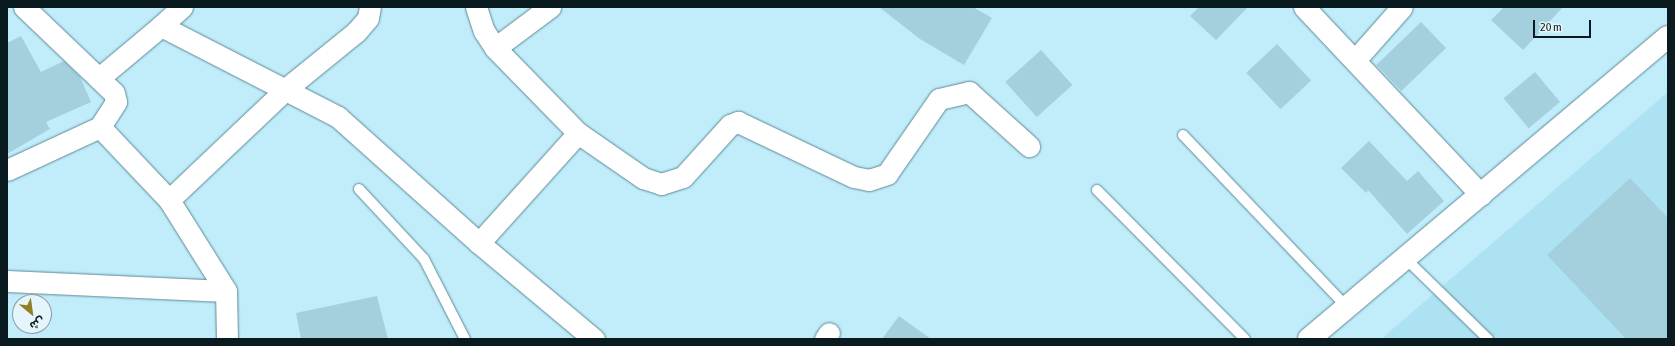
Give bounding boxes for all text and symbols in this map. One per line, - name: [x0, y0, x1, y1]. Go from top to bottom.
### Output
- scale bar: [1535, 12, 1593, 38]
- text: 20 m: [1540, 20, 1562, 34]
- north arrow: [12, 294, 52, 334]
- text: ش: [28, 315, 47, 333]

